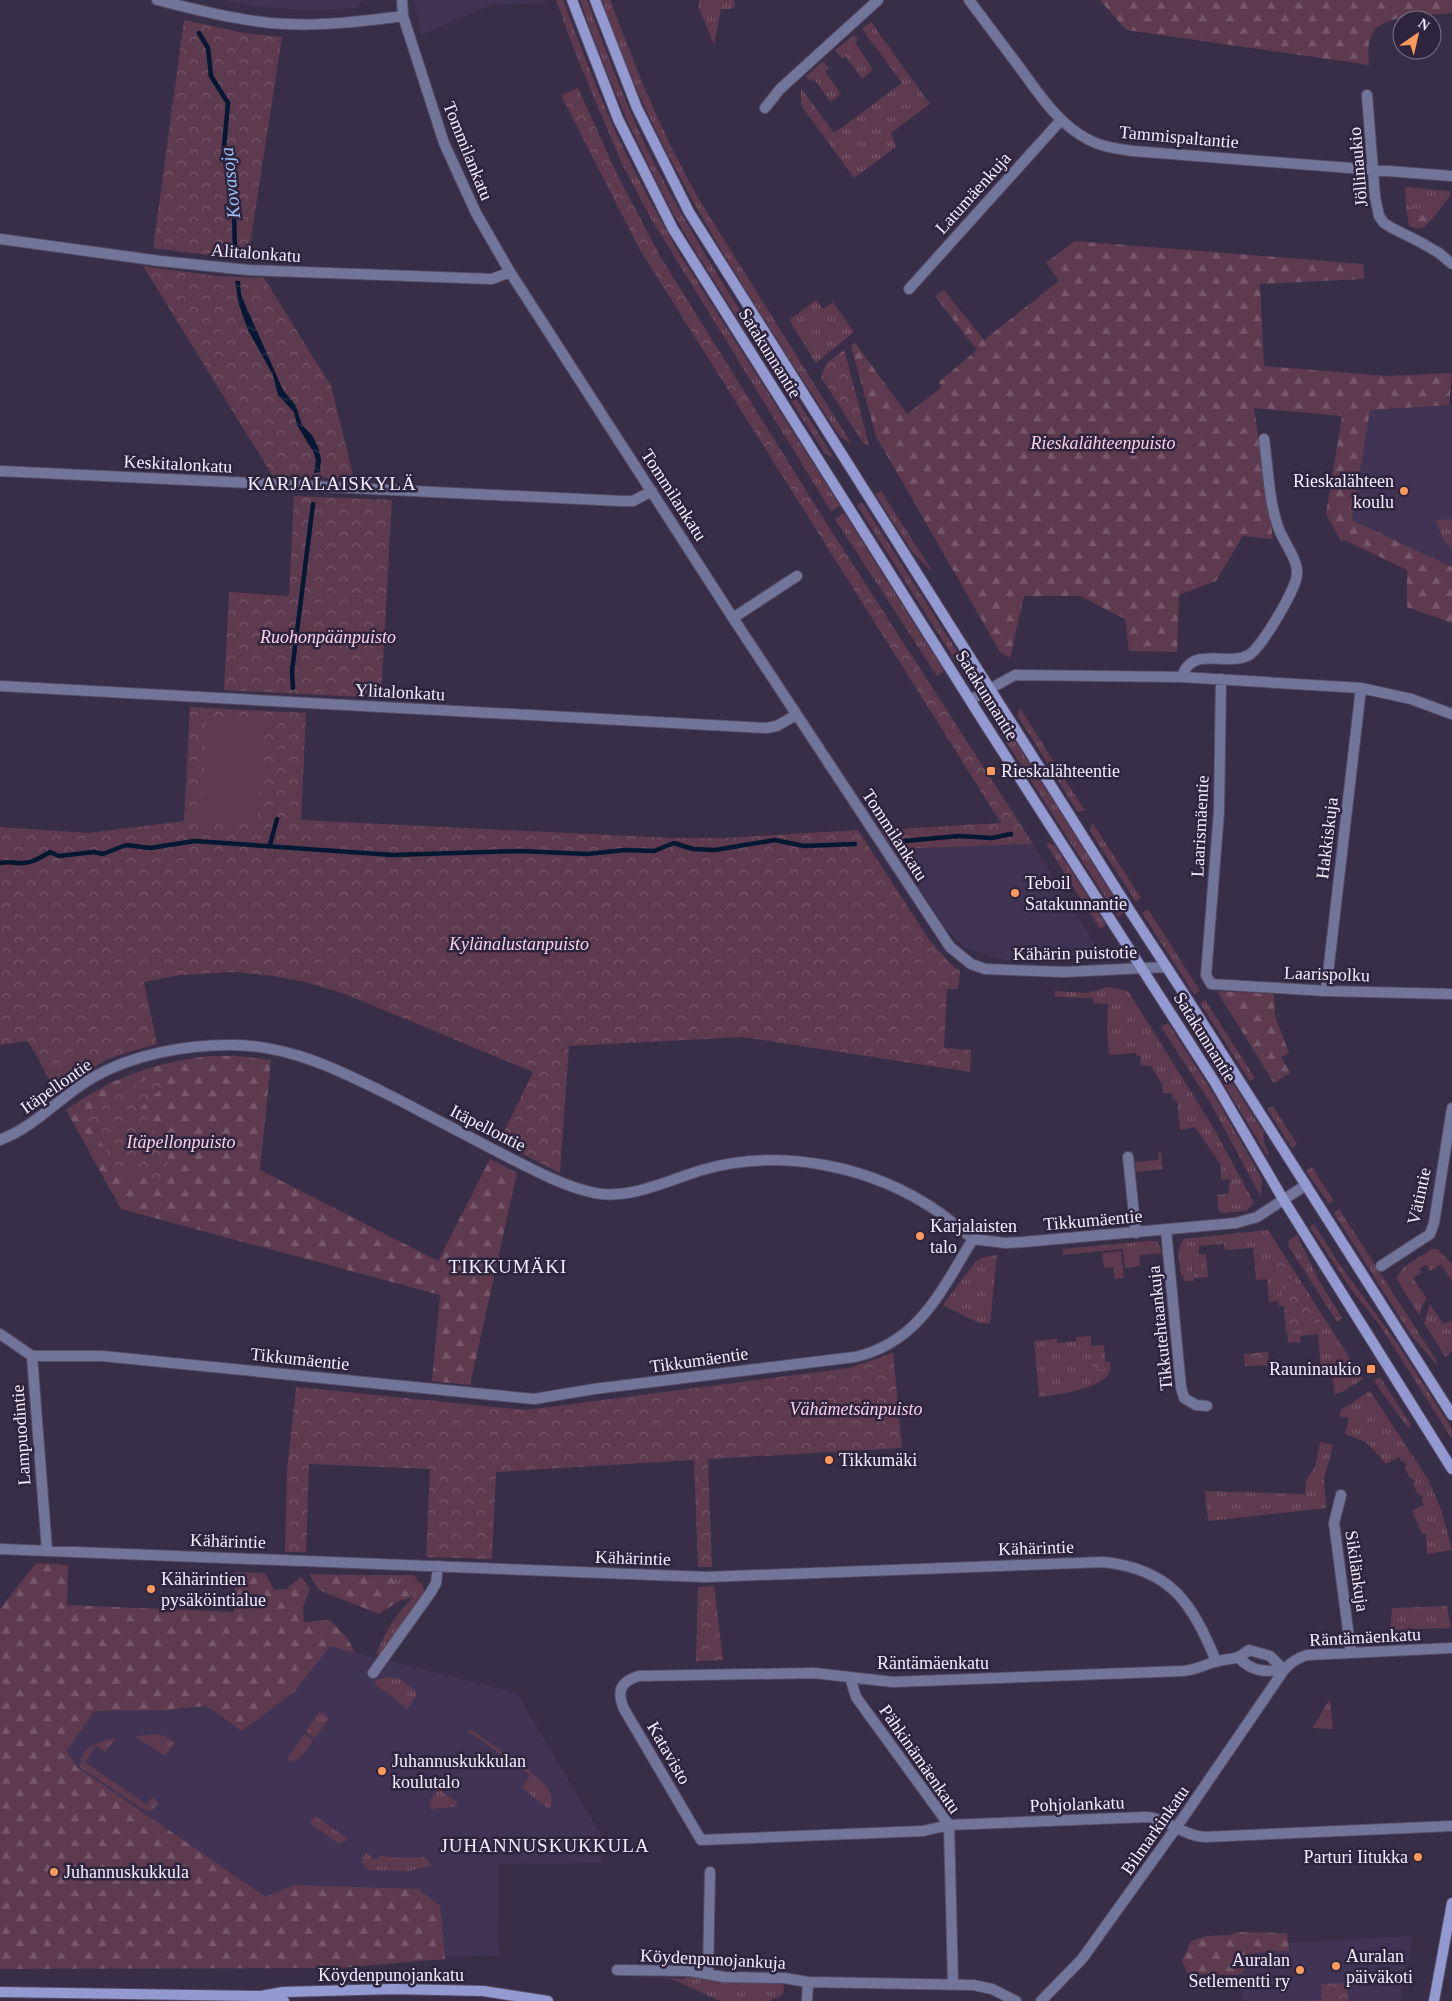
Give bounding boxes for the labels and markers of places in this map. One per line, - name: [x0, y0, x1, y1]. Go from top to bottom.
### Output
- place label: Rieskalähteen koulu: [1293, 471, 1394, 512]
- marker: Rieskalähteen koulu: [1398, 485, 1410, 497]
- place label: Rieskalähteentie: [1001, 761, 1120, 781]
- marker: Rieskalähteentie: [985, 765, 997, 777]
- place label: Teboil Satakunnantie: [1025, 873, 1127, 914]
- marker: Teboil Satakunnantie: [1009, 887, 1021, 899]
- place label: Karjalaisten talo: [930, 1216, 1017, 1257]
- marker: Karjalaisten talo: [914, 1230, 926, 1242]
- place label: Rauninaukio: [1269, 1359, 1361, 1379]
- marker: Rauninaukio: [1365, 1363, 1377, 1375]
- place label: Tikkumäki: [839, 1450, 917, 1470]
- marker: Tikkumäki: [823, 1454, 835, 1466]
- place label: Kähärintien pysäköintialue: [161, 1569, 266, 1610]
- marker: Kähärintien pysäköintialue: [145, 1583, 157, 1595]
- place label: Juhannuskukkulan koulutalo: [392, 1751, 526, 1792]
- marker: Juhannuskukkulan koulutalo: [376, 1765, 388, 1777]
- place label: Parturi Iitukka: [1304, 1847, 1408, 1867]
- marker: Parturi Iitukka: [1412, 1851, 1424, 1863]
- place label: Juhannuskukkula: [64, 1862, 189, 1882]
- marker: Juhannuskukkula: [48, 1866, 60, 1878]
- place label: Auralan päiväkoti: [1346, 1946, 1413, 1987]
- place label: Auralan Setlementti ry: [1189, 1950, 1290, 1991]
- marker: Auralan päiväkoti: [1330, 1960, 1342, 1972]
- marker: Auralan Setlementti ry: [1294, 1964, 1306, 1976]

